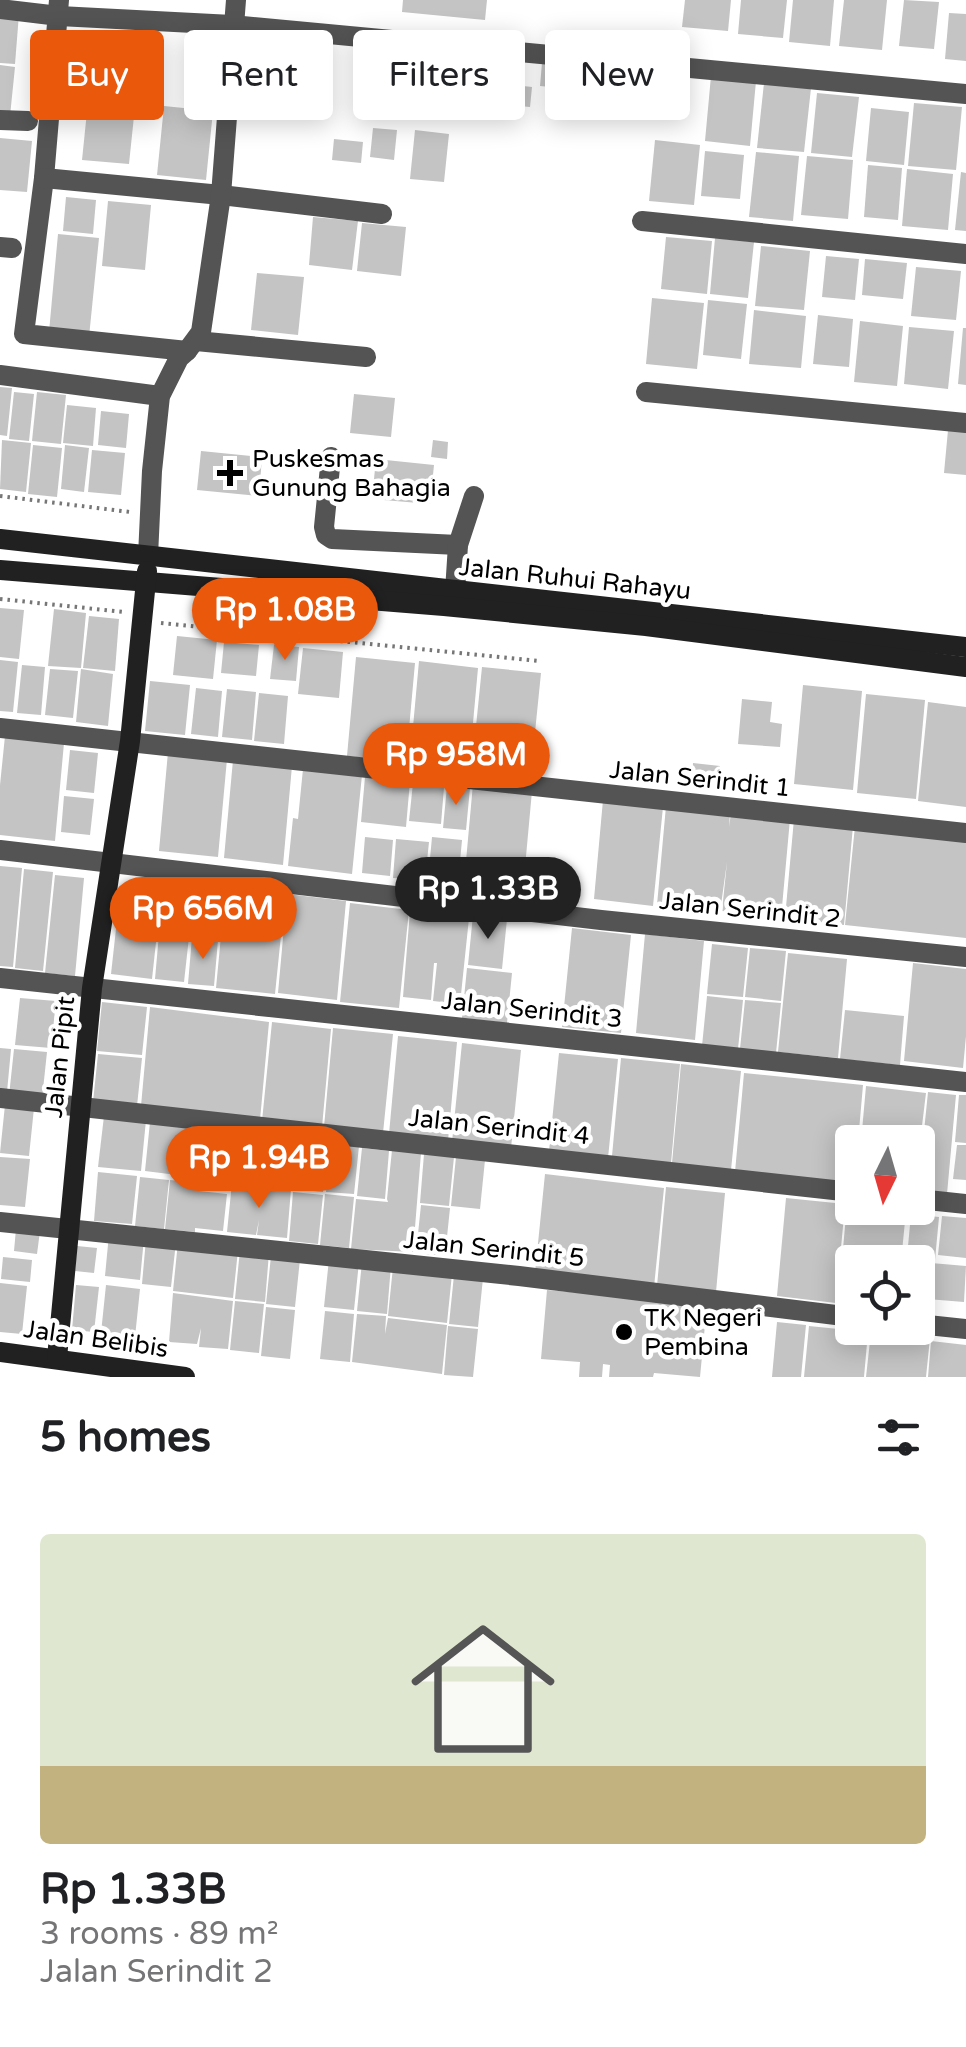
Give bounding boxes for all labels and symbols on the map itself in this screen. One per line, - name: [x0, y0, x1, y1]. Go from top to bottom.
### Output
- place label: Puskesmas Gunung Bahagia: [252, 444, 451, 503]
- marker: Puskesmas Gunung Bahagia: [217, 460, 243, 486]
- street label: Jalan Ruhui Rahayu: [457, 552, 693, 606]
- pin: Rp 1.08B: [182, 578, 388, 663]
- pin: Rp 958M: [364, 723, 548, 808]
- street label: Jalan Serindit 1: [608, 755, 792, 803]
- pin: Rp 1.33B: [385, 857, 591, 942]
- pin: Rp 656M: [111, 877, 295, 962]
- street label: Jalan Serindit 2: [658, 886, 842, 934]
- street label: Jalan Serindit 3: [440, 986, 624, 1034]
- street label: Jalan Pipit: [39, 994, 81, 1119]
- street label: Jalan Serindit 4: [407, 1103, 591, 1151]
- north arrow: [835, 1125, 935, 1225]
- pin: Rp 1.94B: [156, 1126, 362, 1211]
- street label: Jalan Serindit 5: [402, 1225, 586, 1273]
- place label: TK Negeri Pembina: [644, 1303, 762, 1362]
- street label: Jalan Belibis: [22, 1314, 170, 1364]
- marker: TK Negeri Pembina: [613, 1321, 635, 1343]

